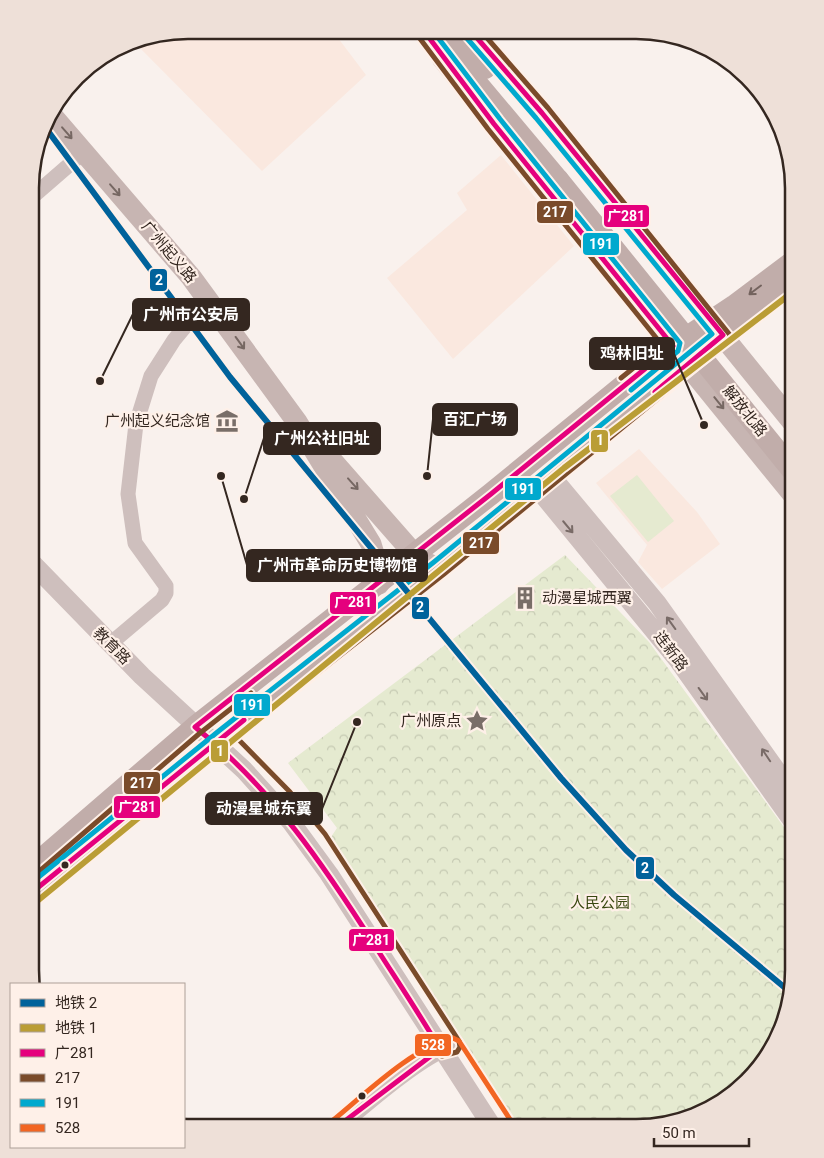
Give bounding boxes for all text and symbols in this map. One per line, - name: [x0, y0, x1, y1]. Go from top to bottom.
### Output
- one-way arrow: [61, 126, 72, 139]
- one-way arrow: [110, 183, 121, 196]
- line badge: 217: [536, 200, 574, 224]
- text: 217: [543, 204, 567, 220]
- line badge: 广281: [603, 204, 650, 228]
- text: 广281: [607, 208, 645, 224]
- street label: 广州起义路: [138, 217, 200, 287]
- line badge: 191: [582, 232, 620, 256]
- text: 191: [589, 236, 613, 252]
- line badge: 2: [149, 268, 168, 292]
- text: 2: [155, 272, 163, 288]
- one-way arrow: [748, 285, 762, 295]
- callout: 广州市公安局: [133, 299, 249, 330]
- text: 广州市公安局: [143, 305, 239, 324]
- one-way arrow: [235, 336, 245, 350]
- callout: 鸡林旧址: [590, 338, 674, 369]
- text: 鸡林旧址: [600, 344, 664, 363]
- street label: 解放北路: [719, 382, 771, 440]
- one-way arrow: [713, 396, 724, 409]
- callout: 百汇广场: [433, 404, 517, 435]
- museum icon: 广州起义纪念馆: [214, 408, 240, 434]
- text: 百汇广场: [443, 410, 507, 429]
- place label: 广州起义纪念馆: [105, 412, 210, 430]
- callout: 广州公社旧址: [264, 423, 380, 454]
- text: 广州公社旧址: [274, 429, 370, 448]
- line badge: 1: [590, 429, 609, 453]
- text: 1: [596, 432, 604, 448]
- one-way arrow: [348, 477, 359, 490]
- line badge: 191: [504, 477, 542, 501]
- text: 191: [511, 481, 535, 497]
- one-way arrow: [563, 520, 574, 533]
- line badge: 217: [462, 531, 500, 555]
- text: 217: [469, 535, 493, 551]
- callout: 广州市革命历史博物馆: [247, 550, 427, 581]
- text: 广州市革命历史博物馆: [257, 556, 417, 575]
- building icon: 动漫星城西翼: [512, 585, 538, 611]
- place label: 动漫星城西翼: [542, 589, 632, 607]
- line badge: 广281: [329, 591, 377, 615]
- text: 广281: [334, 594, 372, 610]
- line badge: 2: [411, 596, 430, 620]
- text: 2: [416, 599, 424, 615]
- one-way arrow: [666, 616, 676, 630]
- street label: 教育路: [90, 624, 134, 668]
- street label: 连新路: [650, 628, 692, 674]
- one-way arrow: [698, 687, 708, 701]
- line badge: 191: [233, 693, 271, 717]
- text: 191: [240, 697, 264, 713]
- place icon: 广州原点: [464, 708, 490, 734]
- place label: 广州原点: [401, 712, 461, 730]
- line badge: 1: [210, 739, 229, 763]
- text: 1: [216, 743, 224, 759]
- one-way arrow: [761, 748, 771, 762]
- line badge: 217: [123, 771, 161, 795]
- text: 217: [130, 775, 154, 791]
- callout: 动漫星城东翼: [206, 793, 322, 824]
- line badge: 广281: [113, 795, 161, 819]
- text: 广281: [118, 799, 156, 815]
- text: 动漫星城东翼: [216, 799, 312, 818]
- line badge: 2: [635, 856, 655, 880]
- unlabelled marker: [60, 860, 70, 870]
- text: 2: [641, 860, 649, 876]
- park label: 人民公园: [570, 894, 630, 912]
- line badge: 广281: [348, 928, 395, 952]
- text: 广281: [352, 932, 390, 948]
- legend: [10, 983, 185, 1148]
- text: 地铁 2: [55, 994, 97, 1012]
- text: 地铁 1: [55, 1019, 97, 1037]
- line badge: 528: [414, 1033, 452, 1057]
- text: 528: [421, 1037, 445, 1053]
- text: 广281: [55, 1044, 95, 1062]
- text: 217: [55, 1069, 80, 1087]
- unlabelled marker: [357, 1091, 367, 1101]
- text: 191: [55, 1094, 80, 1112]
- scale bar: [654, 1116, 749, 1148]
- text: 528: [55, 1119, 80, 1137]
- text: 50 m: [662, 1124, 696, 1142]

